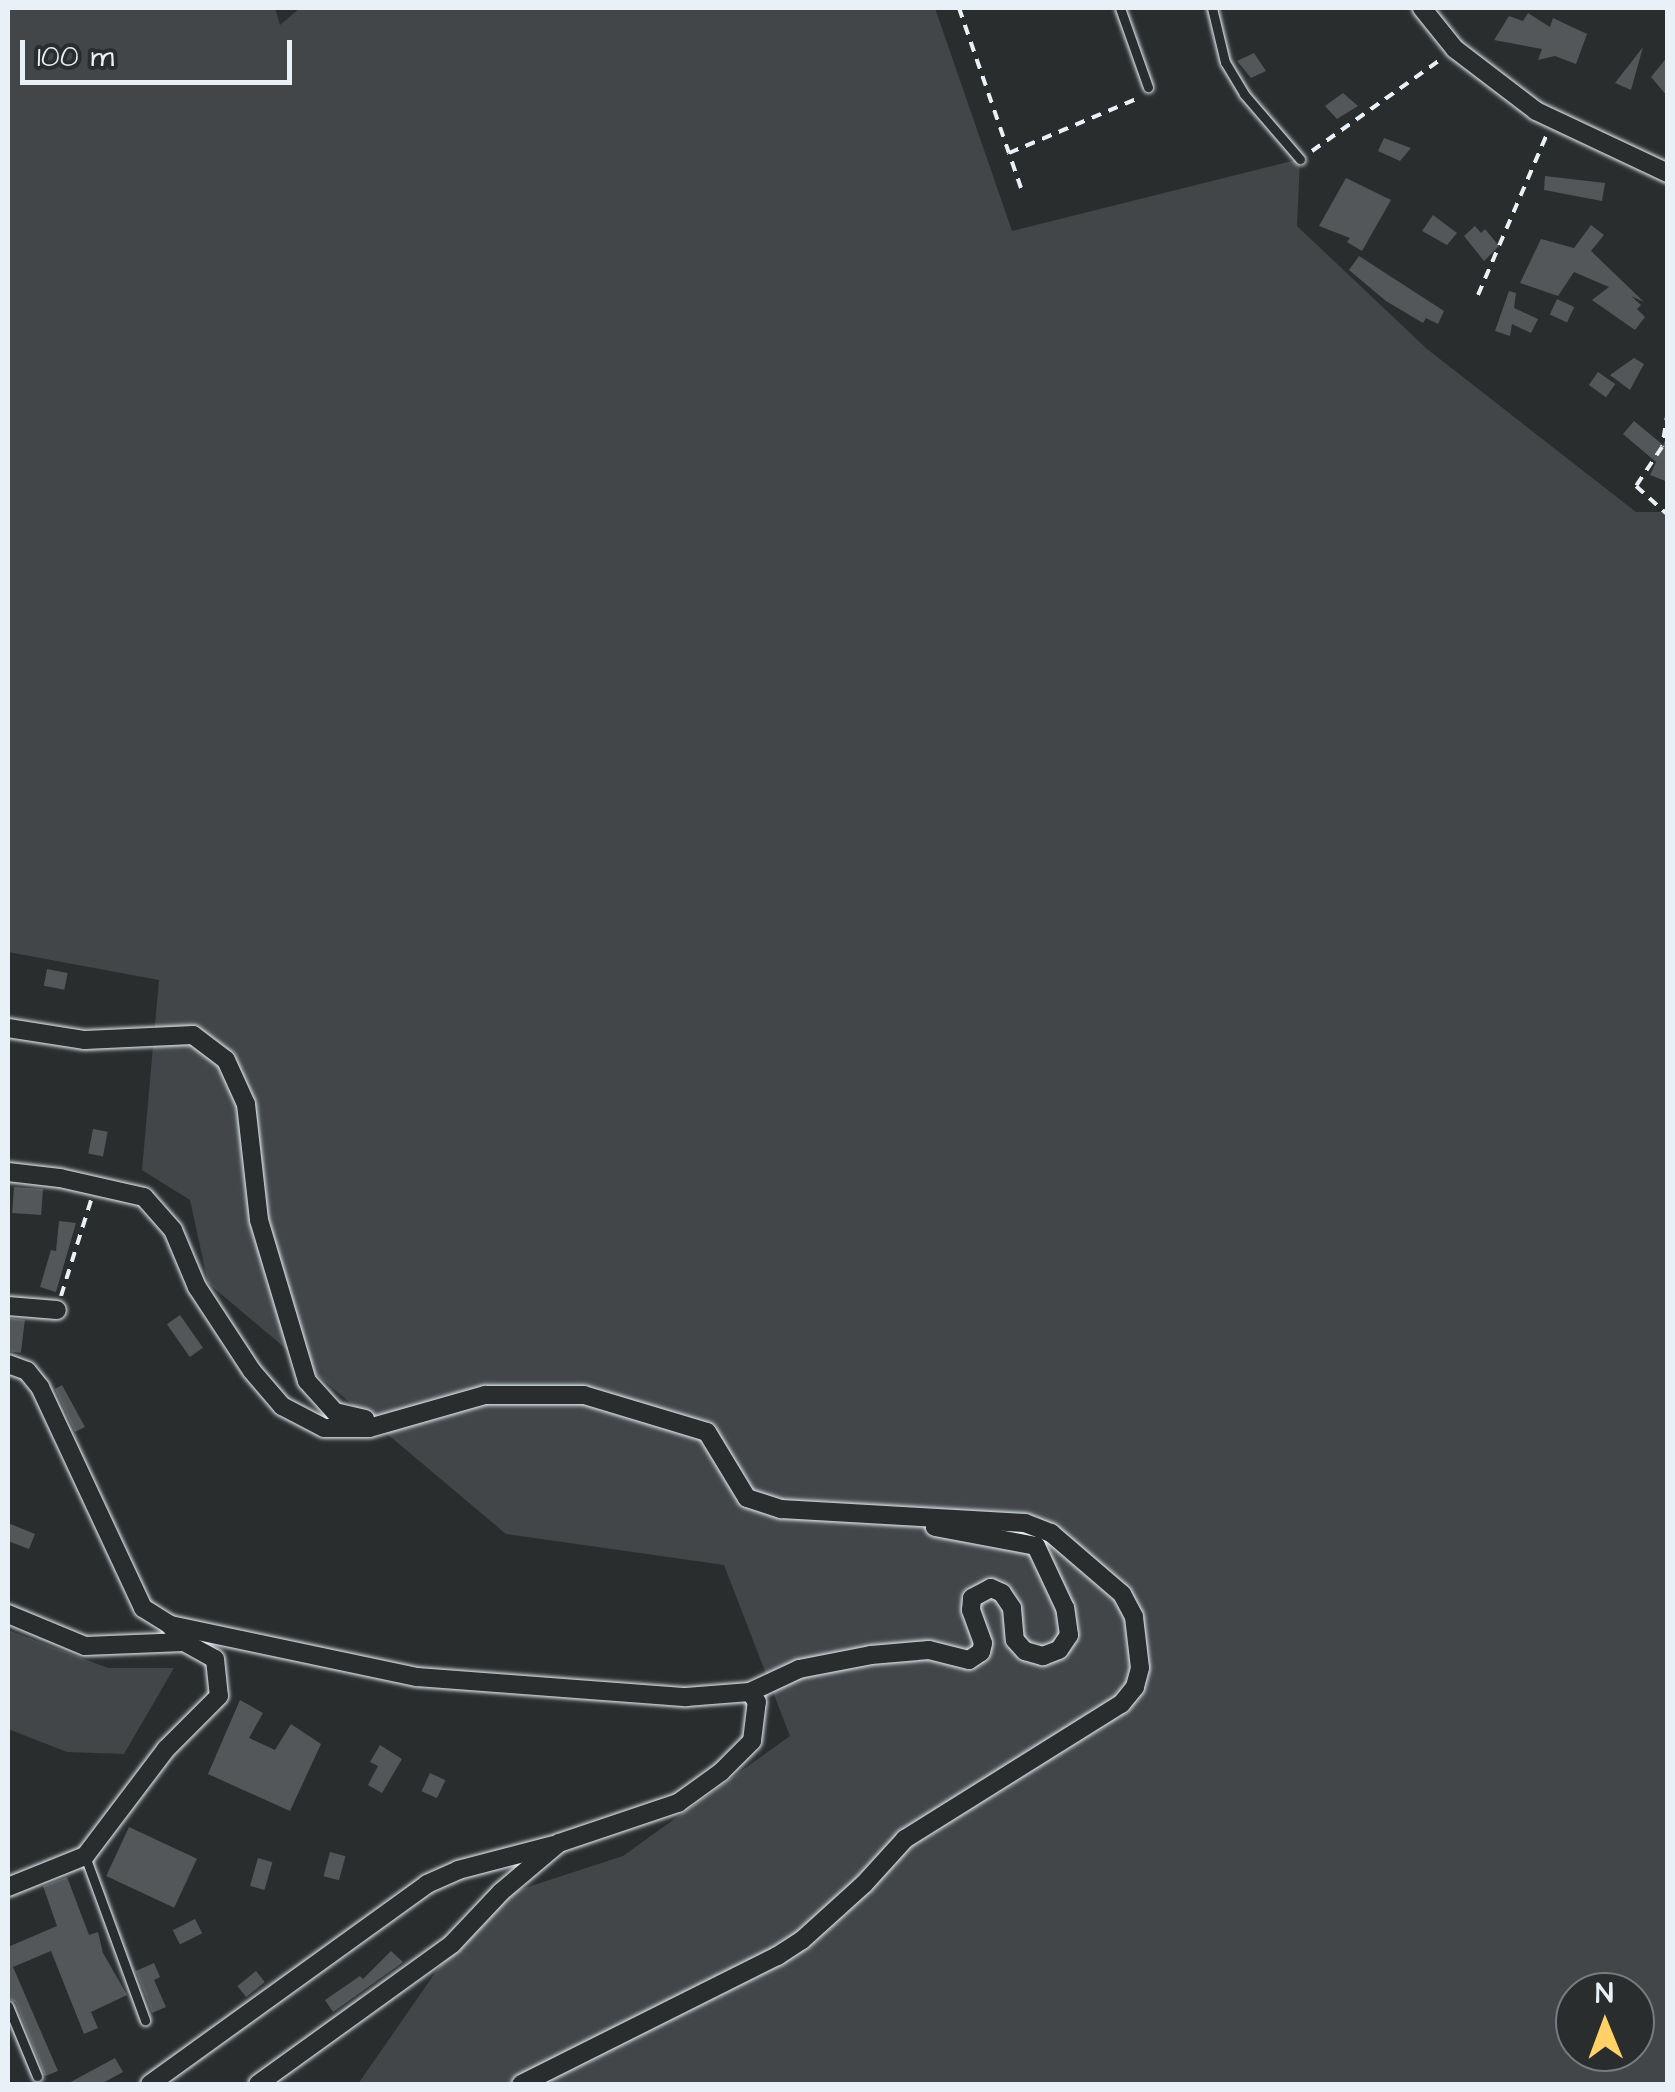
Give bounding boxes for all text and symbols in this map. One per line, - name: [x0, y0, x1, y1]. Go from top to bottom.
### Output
- scale bar: [25, 20, 298, 82]
- text: 100 m: [37, 36, 114, 78]
- north arrow: [1555, 1972, 1655, 2072]
- text: N: [1595, 1974, 1614, 2013]

